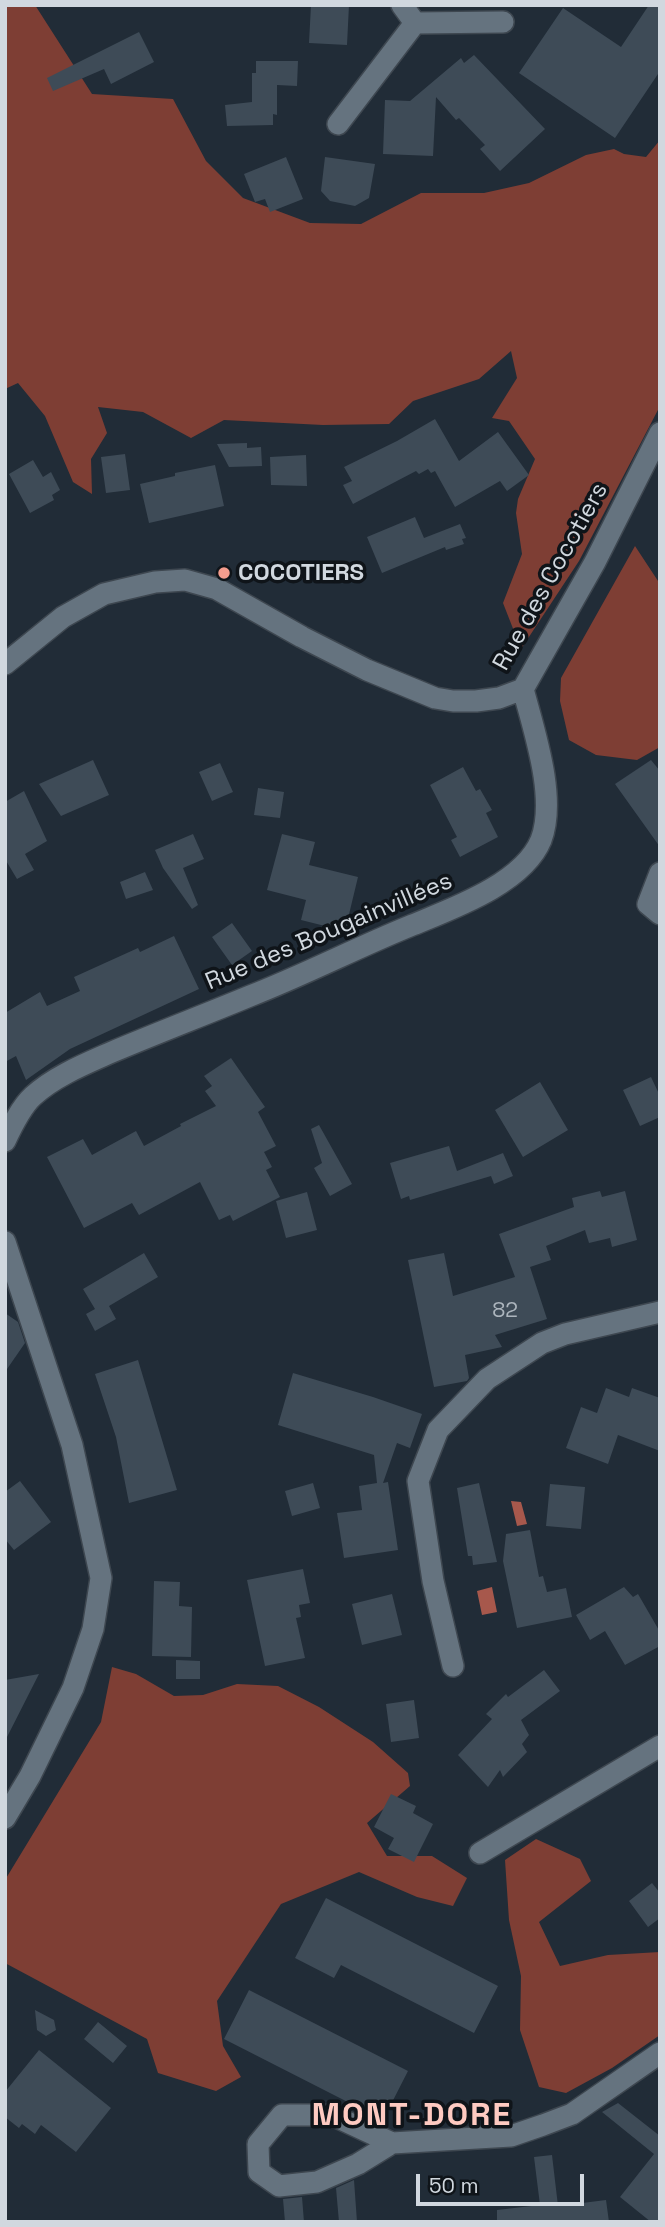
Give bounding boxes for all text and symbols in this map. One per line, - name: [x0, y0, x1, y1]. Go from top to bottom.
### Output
- street label: Rue des Cocotiers: [487, 478, 615, 676]
- place label: COCOTIERS: [238, 559, 364, 587]
- marker: COCOTIERS: [216, 565, 232, 581]
- street label: Rue des Bougainvillées: [201, 867, 457, 997]
- house number: 82: [492, 1298, 518, 1324]
- district label: MONT-DORE: [313, 2097, 511, 2135]
- scale bar: [420, 2160, 588, 2204]
- text: 50 m: [429, 2172, 479, 2199]

